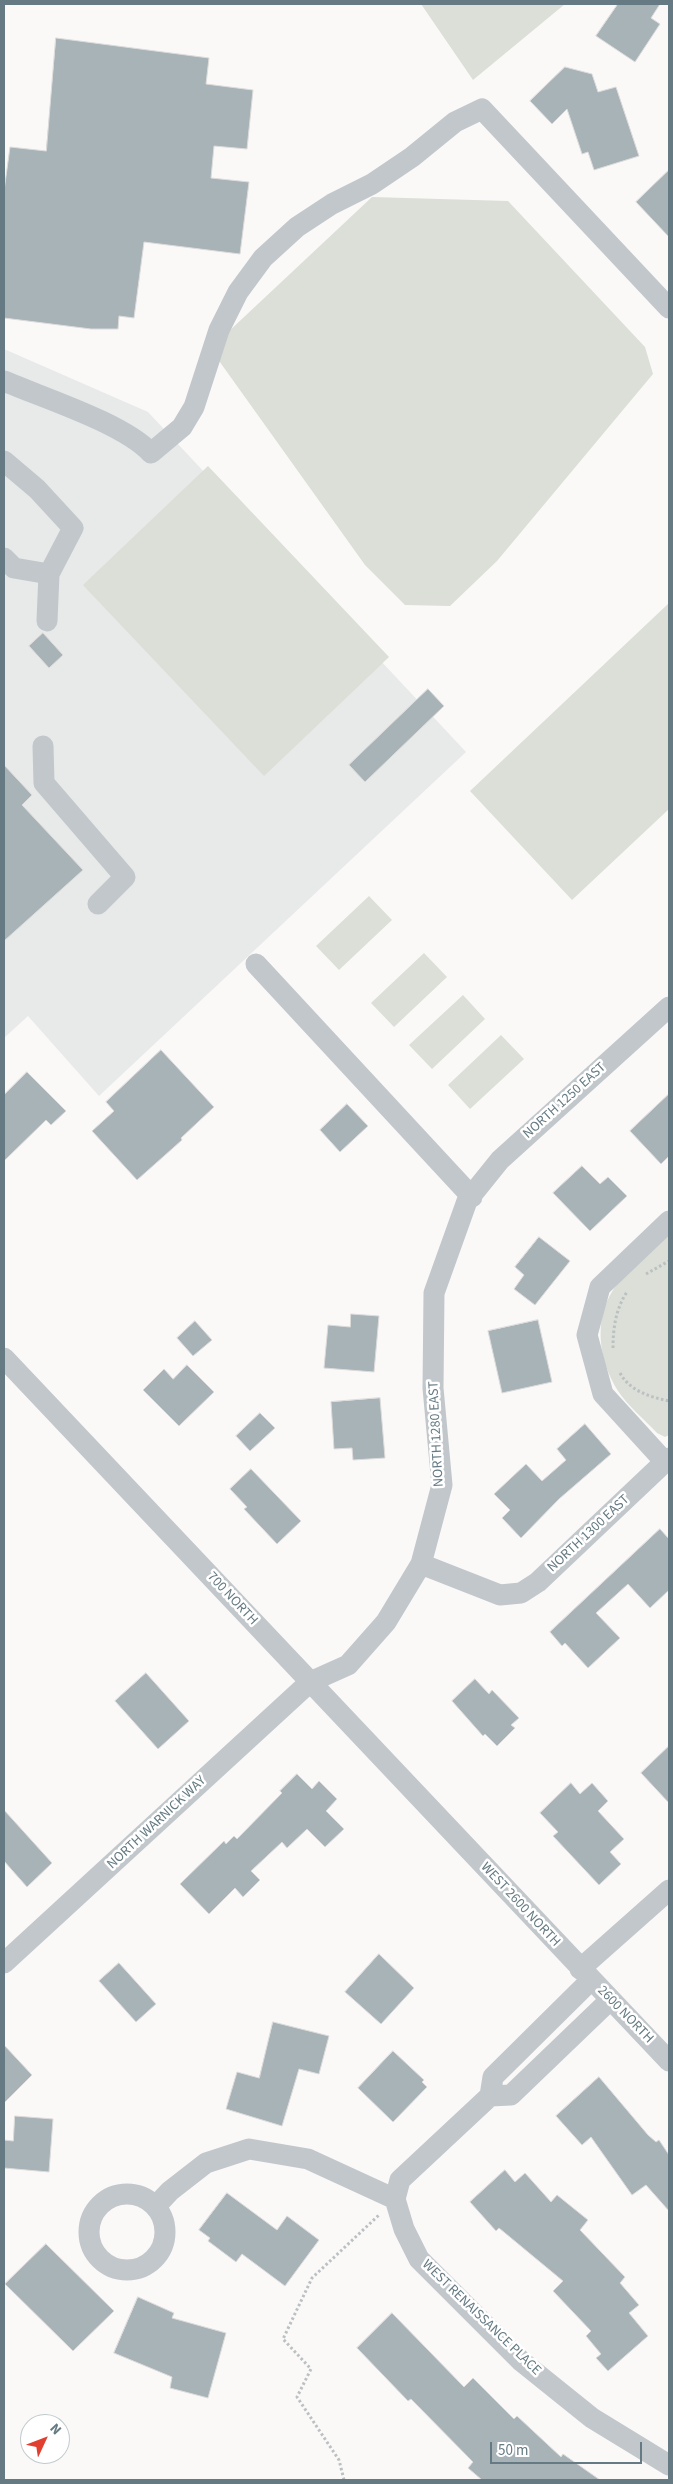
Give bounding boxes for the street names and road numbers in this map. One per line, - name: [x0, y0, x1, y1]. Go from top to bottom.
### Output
- street label: NORTH 1250 EAST: [520, 1059, 610, 1143]
- street label: NORTH 1280 EAST: [426, 1381, 448, 1487]
- street label: NORTH 1300 EAST: [545, 1492, 633, 1576]
- street label: 700 NORTH: [203, 1569, 261, 1629]
- street label: NORTH WARNICK WAY: [104, 1773, 210, 1873]
- street label: WEST 2600 NORTH: [477, 1859, 563, 1951]
- street label: 2600 NORTH: [593, 1983, 657, 2047]
- street label: WEST RENAISSANCE PLACE: [418, 2257, 544, 2379]

